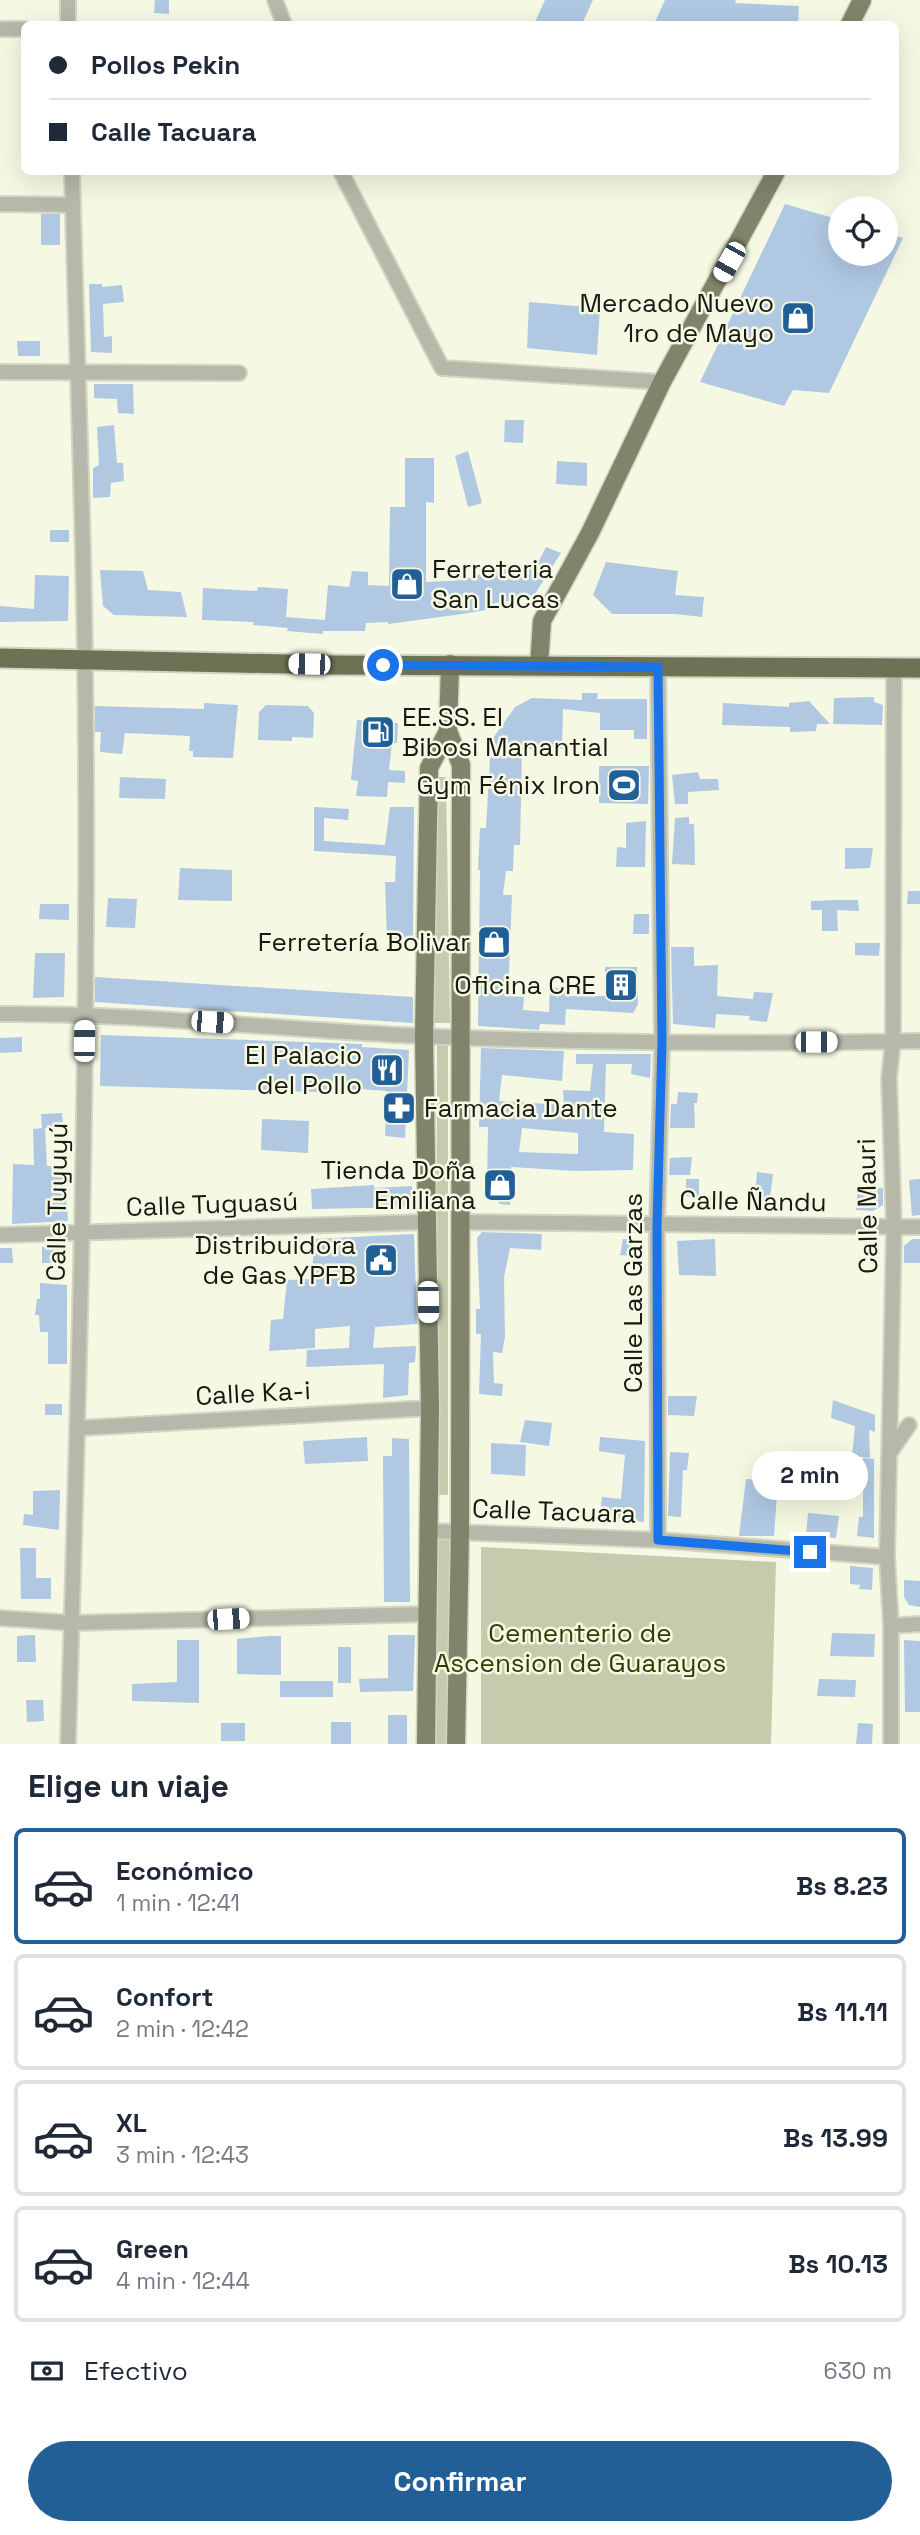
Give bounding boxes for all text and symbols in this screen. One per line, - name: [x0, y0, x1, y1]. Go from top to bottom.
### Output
- text: Pollos Pekin: [91, 48, 240, 82]
- text: Calle Tacuara: [91, 115, 257, 149]
- map controls: [828, 196, 898, 266]
- button: locate: [828, 196, 898, 266]
- car: [710, 239, 749, 285]
- place label: Mercado Nuevo 1ro de Mayo: [580, 286, 774, 350]
- shop icon: Mercado Nuevo 1ro de Mayo: [779, 299, 817, 337]
- place label: Ferreteria San Lucas: [432, 552, 560, 616]
- shop icon: Ferreteria San Lucas: [388, 565, 426, 603]
- route start: [367, 649, 399, 681]
- car: [288, 653, 331, 675]
- place label: EE.SS. El Bibosi Manantial: [402, 700, 609, 764]
- fuel station icon: EE.SS. El Bibosi Manantial: [359, 713, 397, 751]
- sports icon: Gym Fénix Iron: [605, 766, 643, 804]
- place label: Gym Fénix Iron: [417, 768, 600, 802]
- shop icon: Ferretería Bolivar: [475, 923, 513, 961]
- place label: Ferretería Bolivar: [258, 925, 470, 959]
- building icon: Oficina CRE: [602, 966, 640, 1004]
- place label: Oficina CRE: [454, 968, 596, 1002]
- car: [191, 1010, 234, 1034]
- car: [74, 1020, 95, 1062]
- car: [796, 1032, 838, 1053]
- place label: El Palacio del Pollo: [245, 1038, 362, 1102]
- restaurant icon: El Palacio del Pollo: [368, 1051, 406, 1089]
- pharmacy icon: Farmacia Dante: [380, 1089, 418, 1127]
- place label: Farmacia Dante: [424, 1091, 618, 1125]
- street label: Calle Tuyuyú: [39, 1122, 75, 1282]
- street label: Calle Mauri: [849, 1138, 885, 1274]
- place label: Tienda Doña Emiliana: [321, 1153, 476, 1217]
- shop icon: Tienda Doña Emiliana: [481, 1166, 519, 1204]
- street label: Calle Ñandu: [679, 1183, 827, 1219]
- street label: Calle Tuguasú: [125, 1184, 299, 1224]
- street label: Calle Las Garzas: [616, 1193, 650, 1393]
- place label: Distribuidora de Gas YPFB: [195, 1228, 356, 1292]
- public building icon: Distribuidora de Gas YPFB: [362, 1241, 400, 1279]
- car: [418, 1281, 439, 1323]
- street label: Calle Ka-i: [195, 1373, 311, 1413]
- callout: 2 min: [752, 1450, 868, 1500]
- text: 2 min: [780, 1460, 840, 1490]
- street label: Calle Tacuara: [471, 1491, 637, 1531]
- route end: [794, 1536, 826, 1568]
- car: [207, 1607, 250, 1631]
- park label: Cementerio de Ascension de Guarayos: [434, 1616, 726, 1680]
- text: Elige un viaje: [28, 1766, 229, 1806]
- text: Económico: [116, 1854, 254, 1888]
- icon: car: [32, 1855, 95, 1918]
- text: Bs 8.23: [796, 1869, 888, 1903]
- text: 1 min · 12:41: [116, 1888, 240, 1918]
- text: Confort: [116, 1980, 213, 2014]
- icon: car: [32, 1981, 95, 2044]
- text: Bs 11.11: [797, 1995, 888, 2029]
- text: 2 min · 12:42: [116, 2014, 249, 2044]
- text: XL: [116, 2106, 147, 2140]
- icon: car: [32, 2107, 95, 2170]
- text: Bs 13.99: [783, 2121, 888, 2155]
- text: 3 min · 12:43: [116, 2140, 249, 2170]
- text: Green: [116, 2232, 189, 2266]
- icon: car: [32, 2233, 95, 2296]
- text: Bs 10.13: [788, 2247, 888, 2281]
- text: 4 min · 12:44: [116, 2266, 250, 2296]
- icon: cash: [28, 2352, 66, 2390]
- text: Efectivo: [84, 2354, 188, 2388]
- text: 630 m: [824, 2356, 892, 2386]
- button: Confirmar: [28, 2441, 892, 2521]

